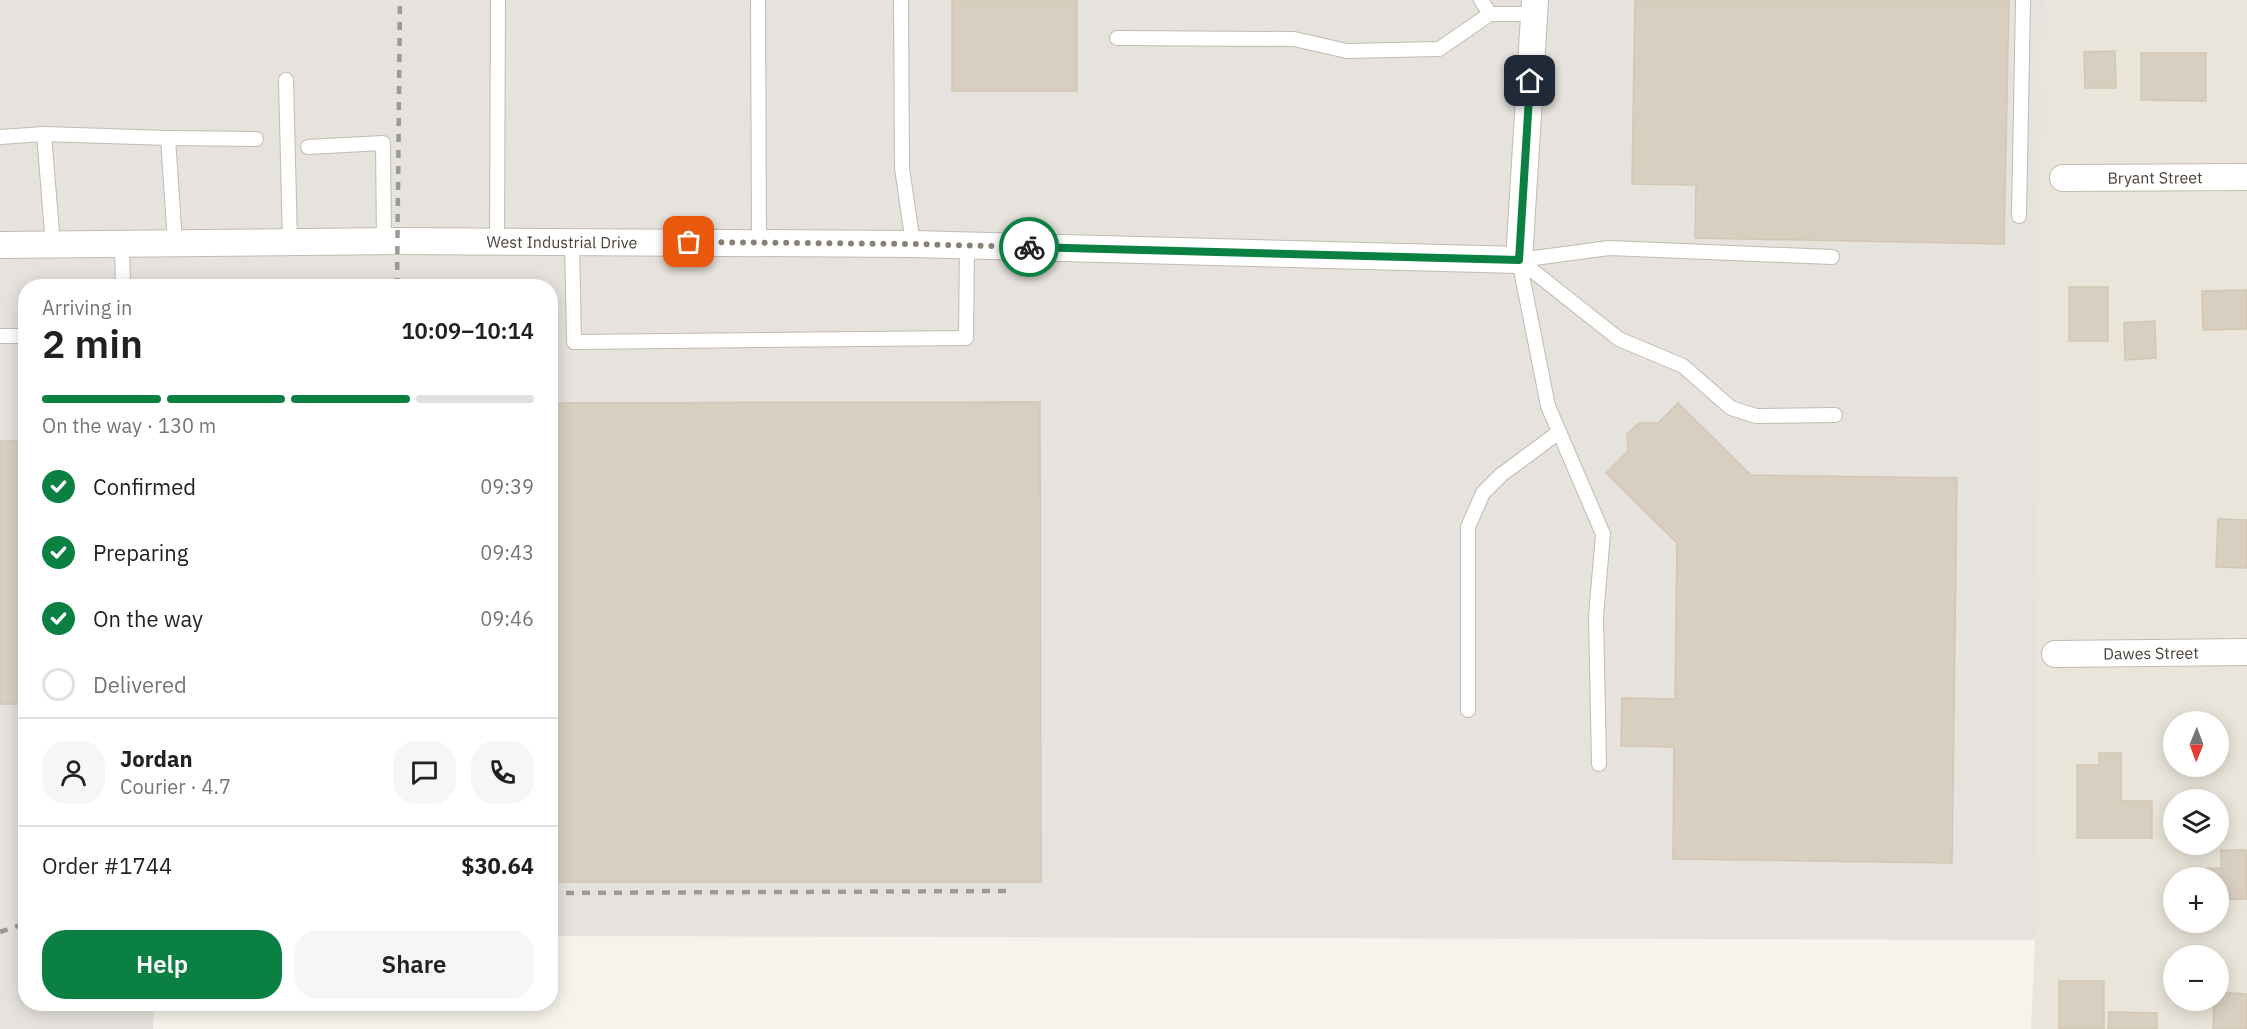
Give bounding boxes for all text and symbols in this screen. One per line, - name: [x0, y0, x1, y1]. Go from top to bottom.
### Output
- pin: [1504, 55, 1555, 106]
- icon: home: [1513, 64, 1546, 97]
- street label: Bryant Street: [2107, 167, 2203, 188]
- pin: [663, 216, 714, 267]
- courier: [999, 217, 1059, 277]
- icon: bag: [672, 225, 705, 258]
- icon: bike: [1013, 231, 1046, 264]
- street label: West Industrial Drive: [486, 232, 638, 252]
- text: Arriving in: [42, 294, 132, 321]
- text: 10:09–10:14: [401, 316, 534, 345]
- text: 2 min: [42, 318, 143, 369]
- text: On the way · 130 m: [42, 412, 216, 439]
- icon: check: [42, 470, 75, 503]
- text: Confirmed: [93, 472, 196, 501]
- text: 09:39: [480, 473, 534, 500]
- icon: check: [42, 536, 75, 569]
- text: Preparing: [93, 538, 188, 567]
- text: 09:43: [480, 539, 534, 566]
- icon: check: [42, 602, 75, 635]
- text: On the way: [93, 604, 203, 633]
- text: 09:46: [480, 605, 534, 632]
- street label: Dawes Street: [2103, 643, 2199, 663]
- text: Delivered: [93, 670, 187, 699]
- north arrow: [2163, 711, 2229, 777]
- map controls: [2163, 711, 2229, 1011]
- button: person: [42, 741, 105, 804]
- button: chat: [393, 741, 456, 804]
- button: phone: [471, 741, 534, 804]
- text: Jordan: [120, 744, 193, 773]
- text: Courier · 4.7: [120, 773, 231, 800]
- button: layers: [2163, 789, 2229, 855]
- text: Order #1744: [42, 851, 172, 880]
- text: $30.64: [461, 851, 534, 880]
- button: +: [2163, 867, 2229, 933]
- button: Help: [42, 930, 282, 999]
- button: Share: [294, 930, 534, 999]
- button: −: [2163, 945, 2229, 1011]

